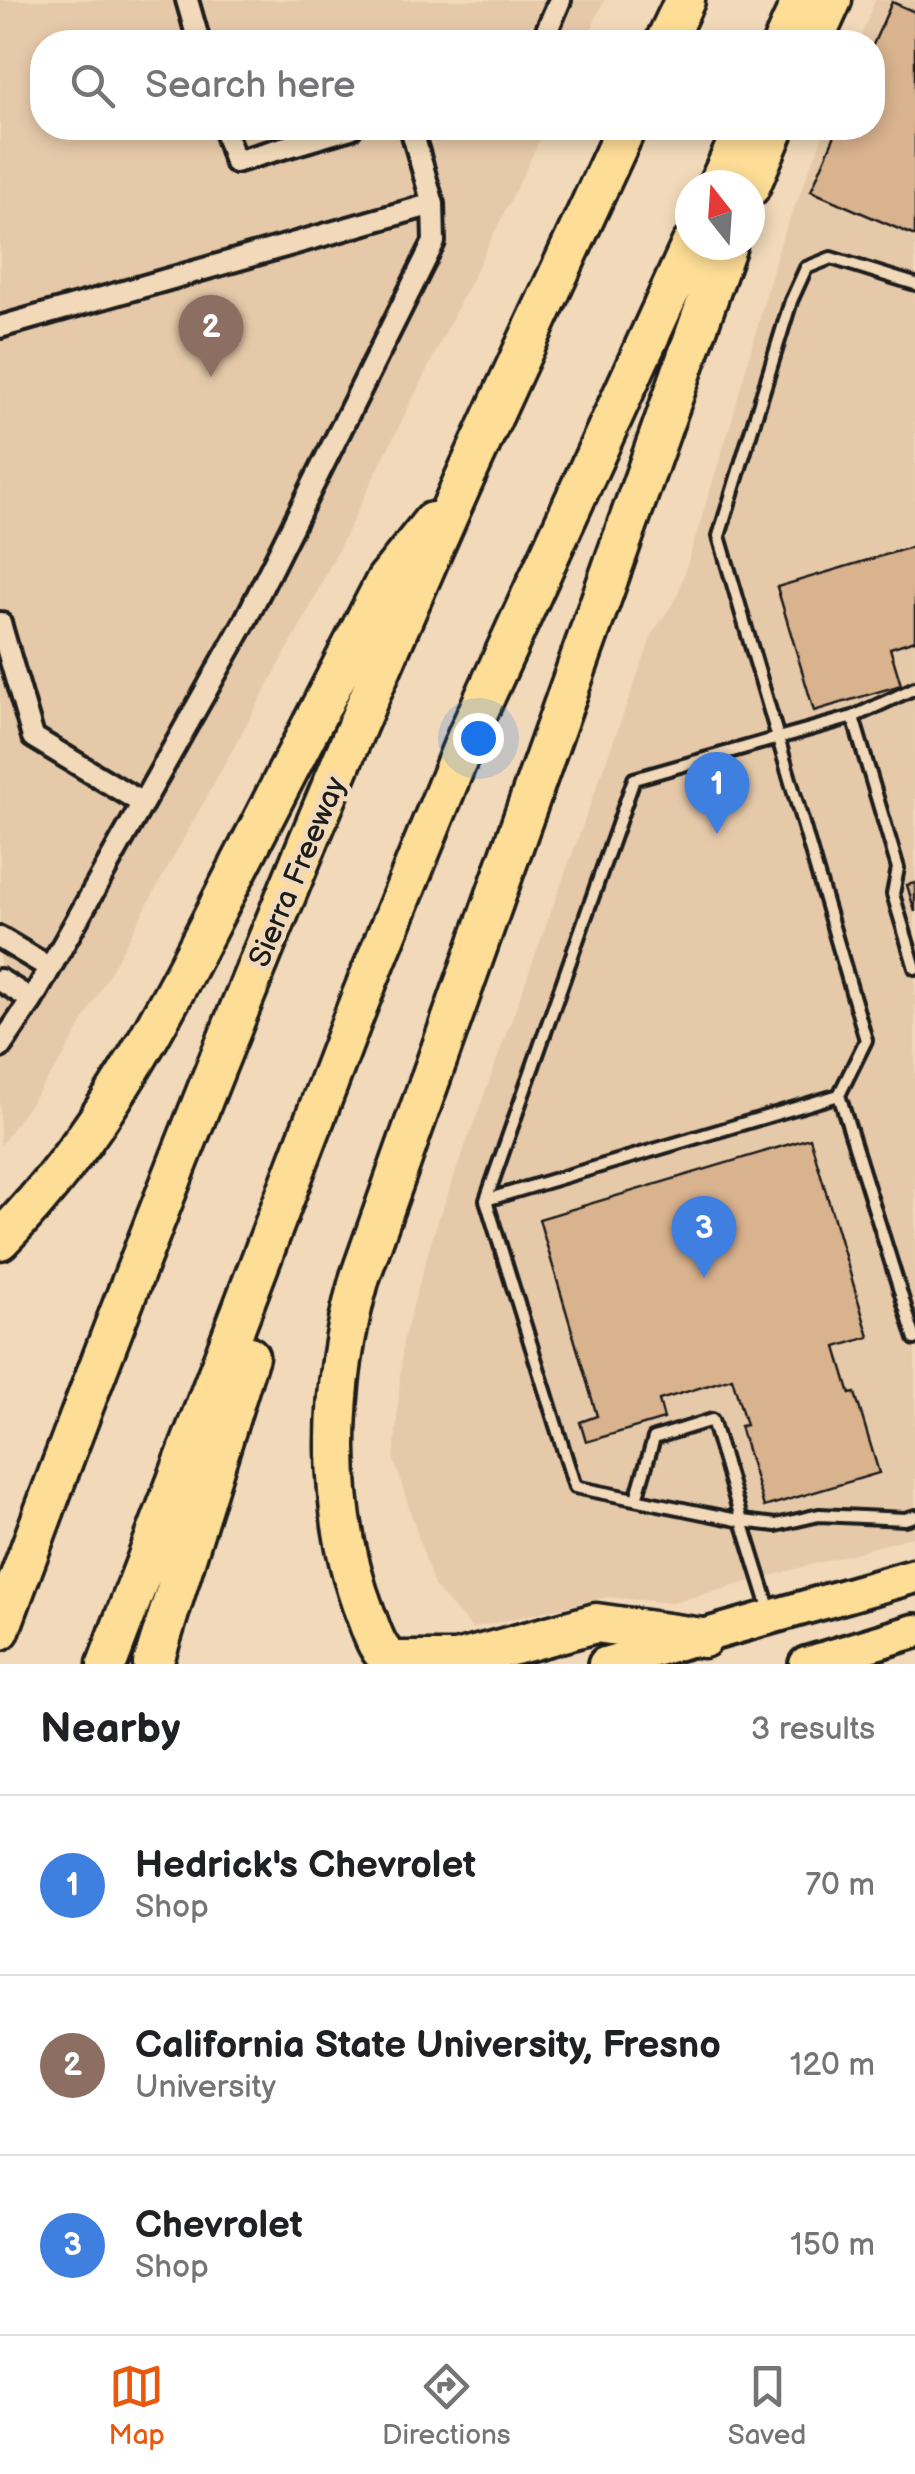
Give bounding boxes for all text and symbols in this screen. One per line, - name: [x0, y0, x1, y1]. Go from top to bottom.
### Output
- search box: [30, 30, 885, 140]
- icon: search: [65, 58, 120, 113]
- text: Search here: [145, 63, 356, 108]
- north arrow: [675, 170, 765, 260]
- pin: 2: [178, 294, 244, 377]
- your location: [453, 713, 504, 764]
- pin: 1: [684, 752, 750, 834]
- street label: Sierra Freeway: [242, 771, 354, 973]
- pin: 3: [672, 1196, 736, 1278]
- text: Nearby: [40, 1704, 180, 1755]
- text: 3 results: [751, 1710, 875, 1749]
- text: Hedrick's Chevrolet: [135, 1843, 476, 1888]
- text: 1: [66, 1866, 79, 1905]
- text: 70 m: [805, 1866, 875, 1905]
- text: Shop: [135, 1888, 209, 1927]
- text: California State University, Fresno: [135, 2023, 721, 2068]
- text: 2: [63, 2046, 82, 2085]
- text: 120 m: [790, 2046, 875, 2085]
- text: University: [135, 2068, 276, 2107]
- text: Chevrolet: [135, 2203, 303, 2248]
- text: 3: [63, 2226, 82, 2265]
- text: 150 m: [790, 2226, 875, 2265]
- text: Shop: [135, 2248, 209, 2287]
- tab: Map: [109, 2359, 165, 2452]
- tab: Directions: [382, 2359, 511, 2452]
- tab: Saved: [728, 2359, 806, 2452]

